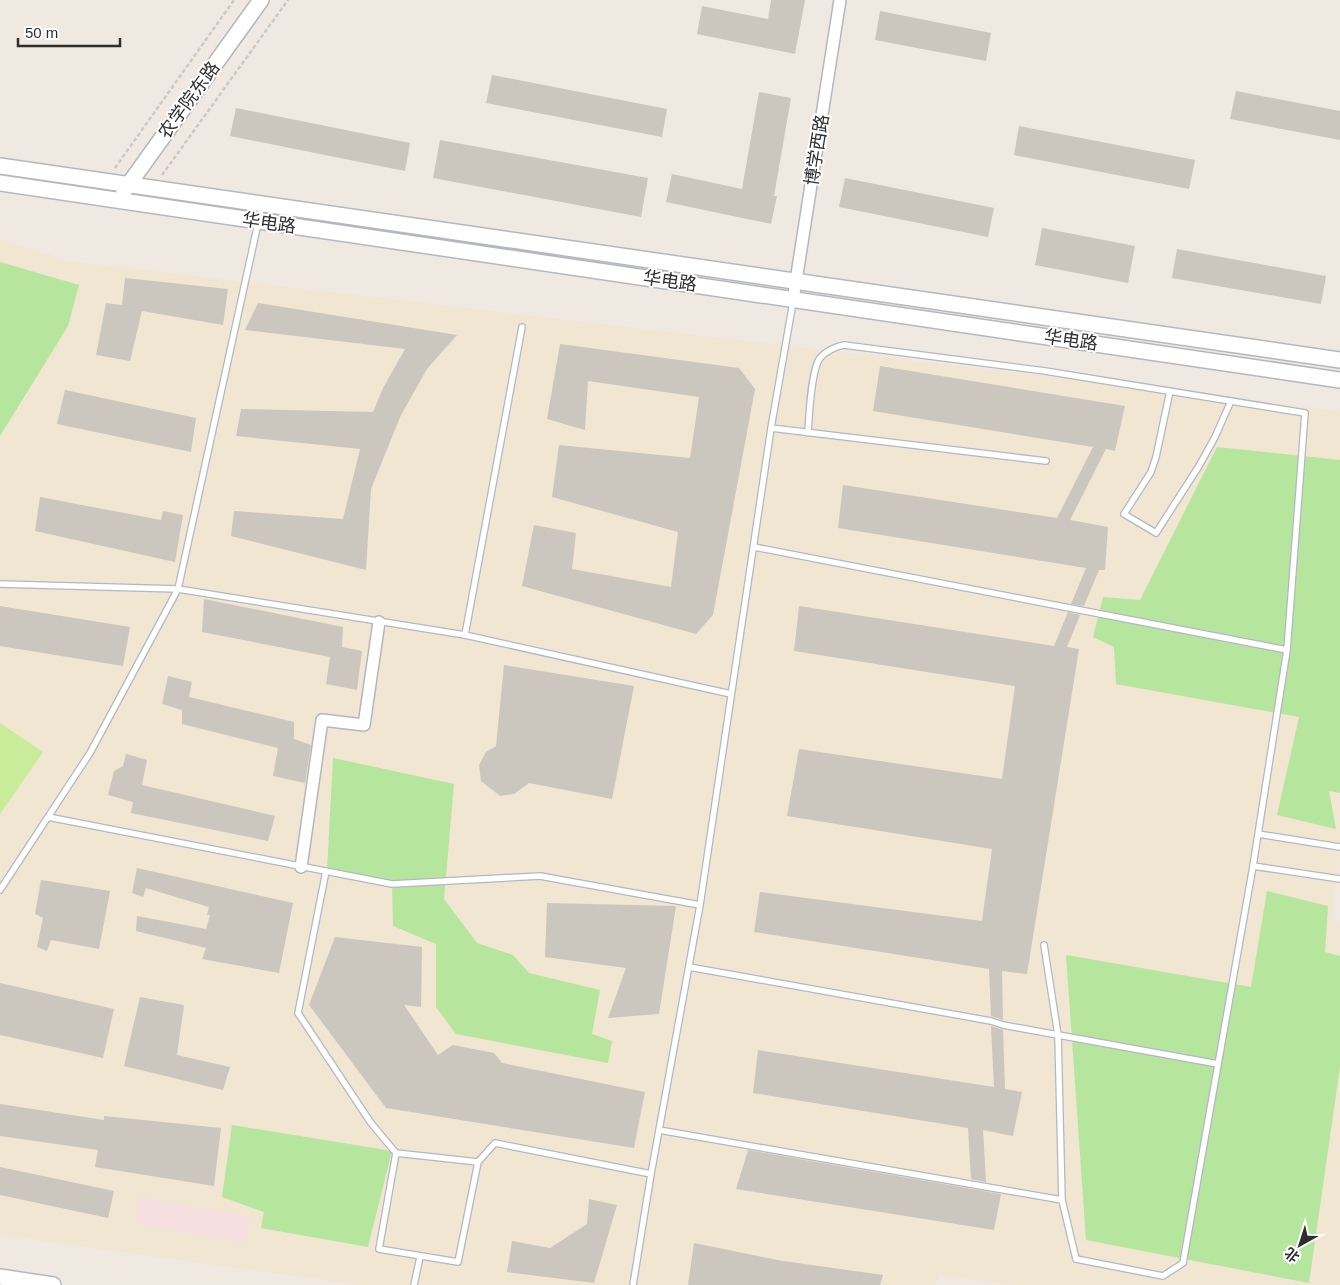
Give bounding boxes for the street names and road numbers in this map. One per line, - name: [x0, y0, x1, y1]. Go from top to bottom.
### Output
- street label: 农学院东路: [154, 58, 224, 142]
- street label: 博学西路: [801, 113, 833, 187]
- street label: 华电路: [241, 209, 297, 237]
- street label: 华电路: [642, 267, 698, 295]
- street label: 华电路: [1043, 326, 1099, 354]

